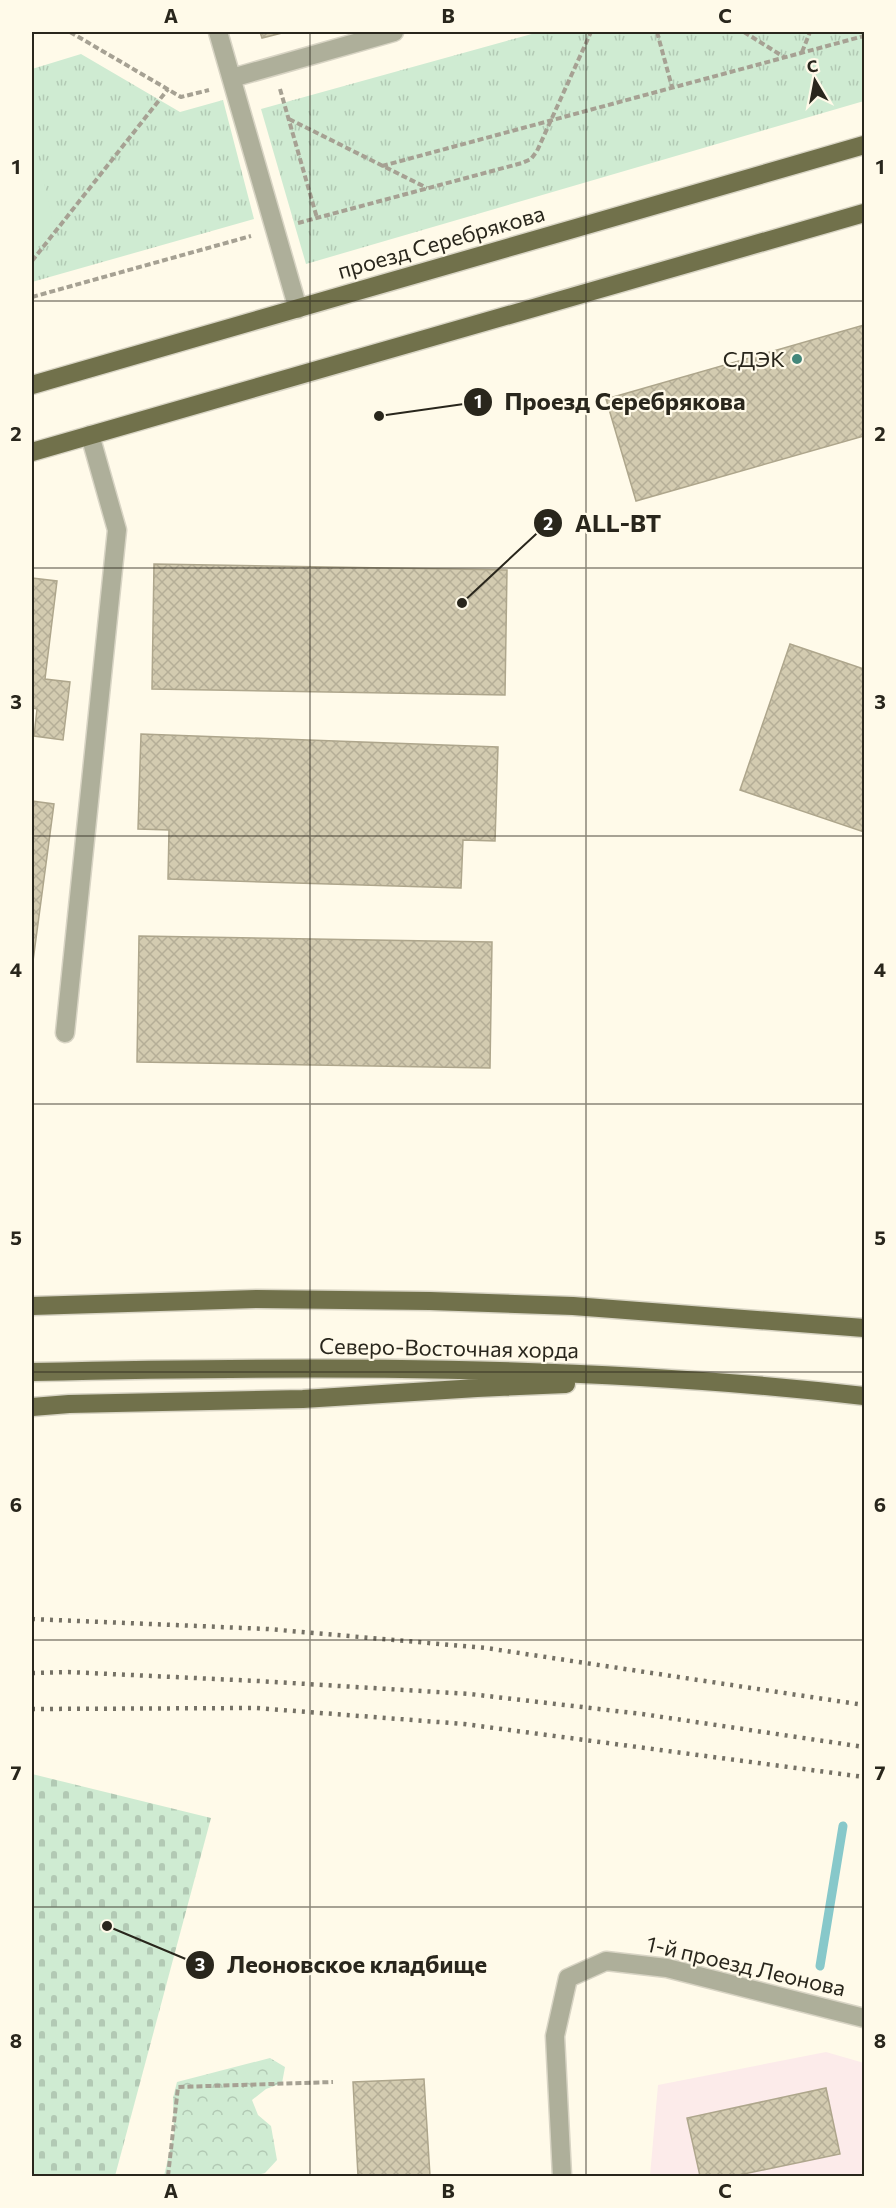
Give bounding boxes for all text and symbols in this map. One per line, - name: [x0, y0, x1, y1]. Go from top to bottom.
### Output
- text: A: [164, 3, 178, 27]
- text: B: [441, 3, 455, 27]
- text: C: [718, 3, 732, 27]
- north arrow: [785, 51, 845, 111]
- text: С: [805, 55, 819, 76]
- text: 1: [11, 154, 21, 178]
- text: 1: [875, 154, 885, 178]
- street label: проезд Серебрякова: [334, 199, 548, 284]
- place label: СДЭК: [723, 345, 785, 372]
- marker: СДЭК: [790, 352, 804, 366]
- callout: Проезд Серебрякова: [463, 381, 757, 423]
- text: Проезд Серебрякова: [505, 386, 745, 415]
- text: 1: [474, 390, 482, 412]
- text: 2: [10, 421, 22, 445]
- text: 2: [874, 421, 886, 445]
- callout: ALL-BT: [533, 502, 674, 544]
- text: ALL-BT: [575, 508, 661, 537]
- text: 2: [543, 512, 553, 534]
- text: 3: [10, 689, 22, 713]
- text: 3: [874, 689, 886, 713]
- text: 4: [10, 957, 22, 981]
- text: 4: [874, 957, 886, 981]
- text: 5: [10, 1225, 22, 1249]
- text: 5: [874, 1225, 886, 1249]
- street label: Северо-Восточная хорда: [319, 1332, 579, 1363]
- text: 6: [10, 1492, 22, 1516]
- text: 6: [874, 1492, 886, 1516]
- text: 7: [11, 1760, 22, 1784]
- text: 7: [875, 1760, 886, 1784]
- street label: 1-й проезд Леонова: [644, 1929, 848, 2002]
- callout: Леоновское кладбище: [185, 1944, 499, 1986]
- text: Леоновское кладбище: [227, 1949, 487, 1978]
- text: 3: [195, 1953, 205, 1975]
- text: 8: [10, 2028, 22, 2052]
- text: 8: [874, 2028, 886, 2052]
- text: A: [164, 2178, 178, 2202]
- text: B: [441, 2178, 455, 2202]
- text: C: [718, 2178, 732, 2202]

